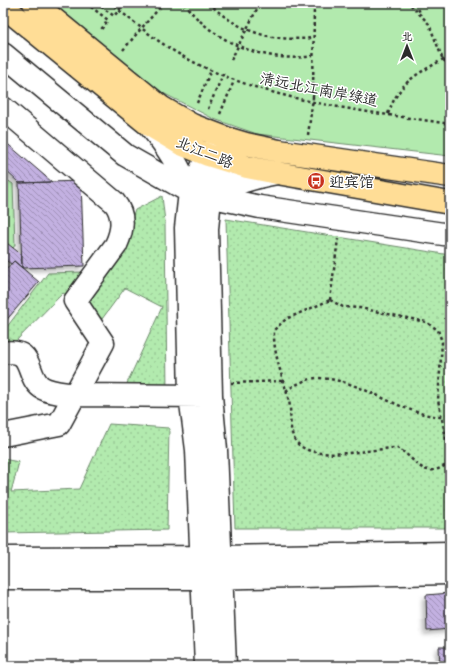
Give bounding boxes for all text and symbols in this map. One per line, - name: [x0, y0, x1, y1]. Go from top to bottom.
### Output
- north arrow: [387, 26, 427, 66]
- text: 北: [402, 29, 413, 43]
- street label: 清远北江南岸绿道: [258, 67, 380, 111]
- street label: 北江二路: [173, 131, 237, 173]
- bus stop icon: 迎宾馆: [306, 171, 326, 191]
- place label: 迎宾馆: [329, 171, 374, 192]

